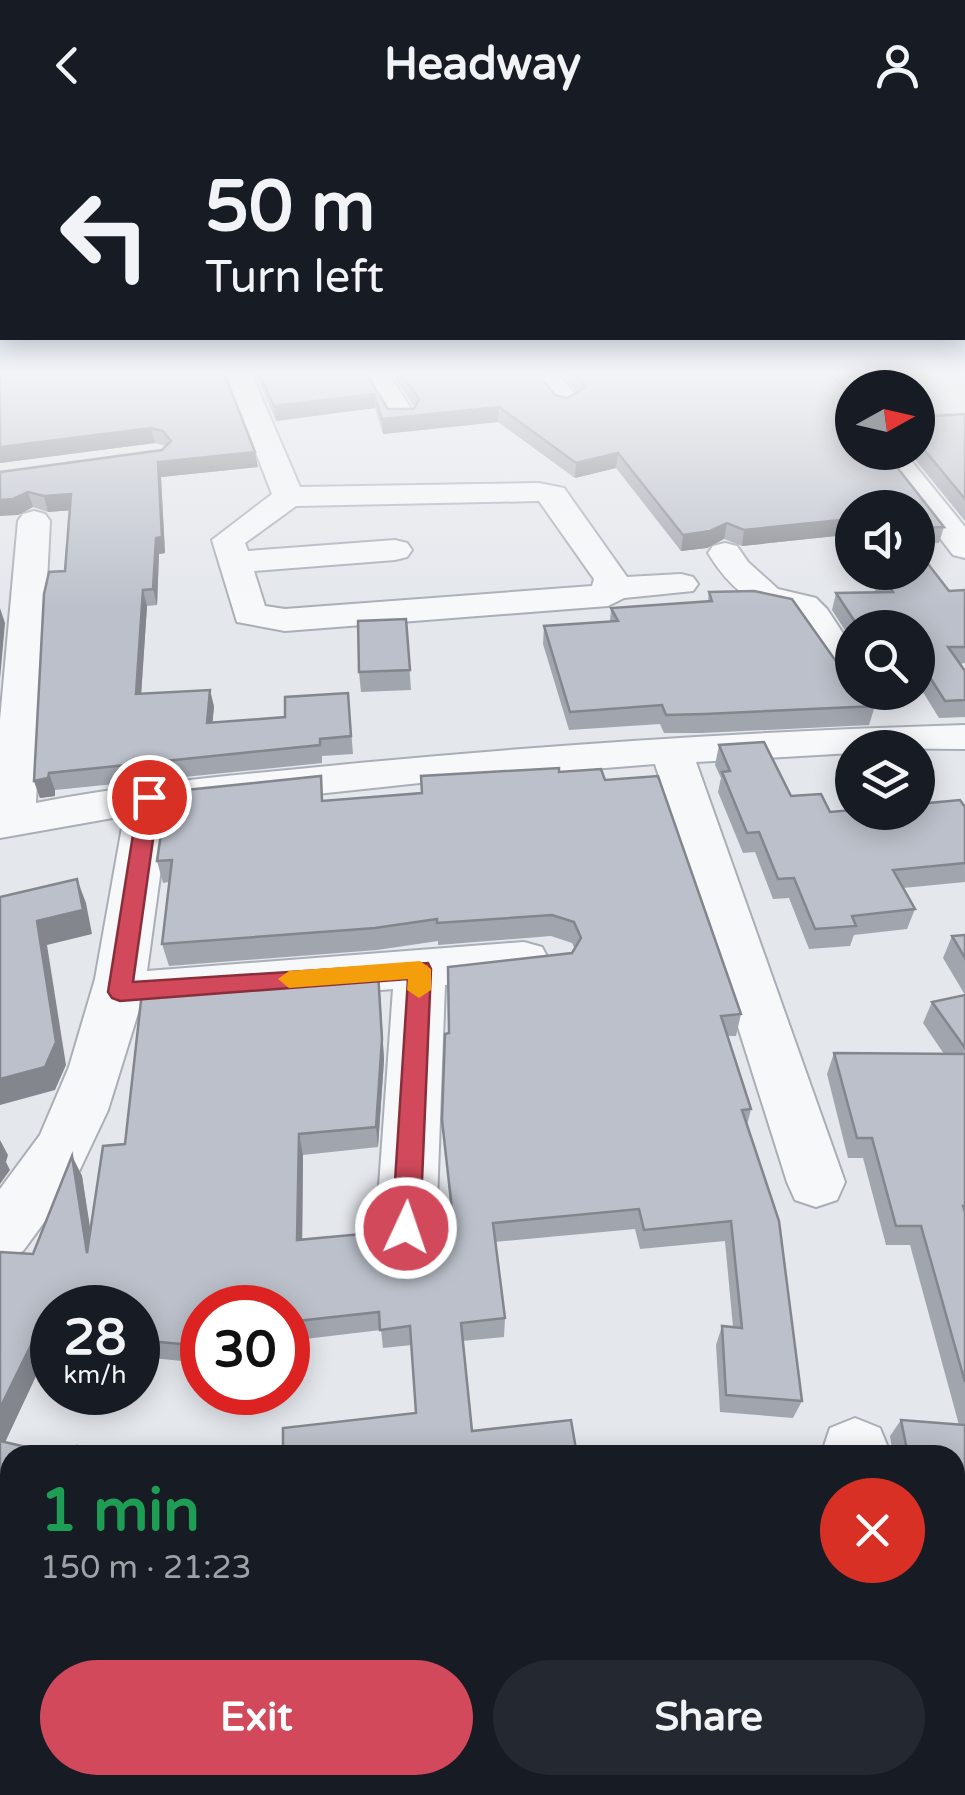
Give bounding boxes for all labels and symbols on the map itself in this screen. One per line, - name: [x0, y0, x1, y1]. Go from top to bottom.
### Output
- north arrow: [835, 370, 935, 470]
- pin: [107, 755, 192, 840]
- position arrow: [354, 1176, 458, 1280]
- speed limit sign: 30: [180, 1285, 310, 1415]

